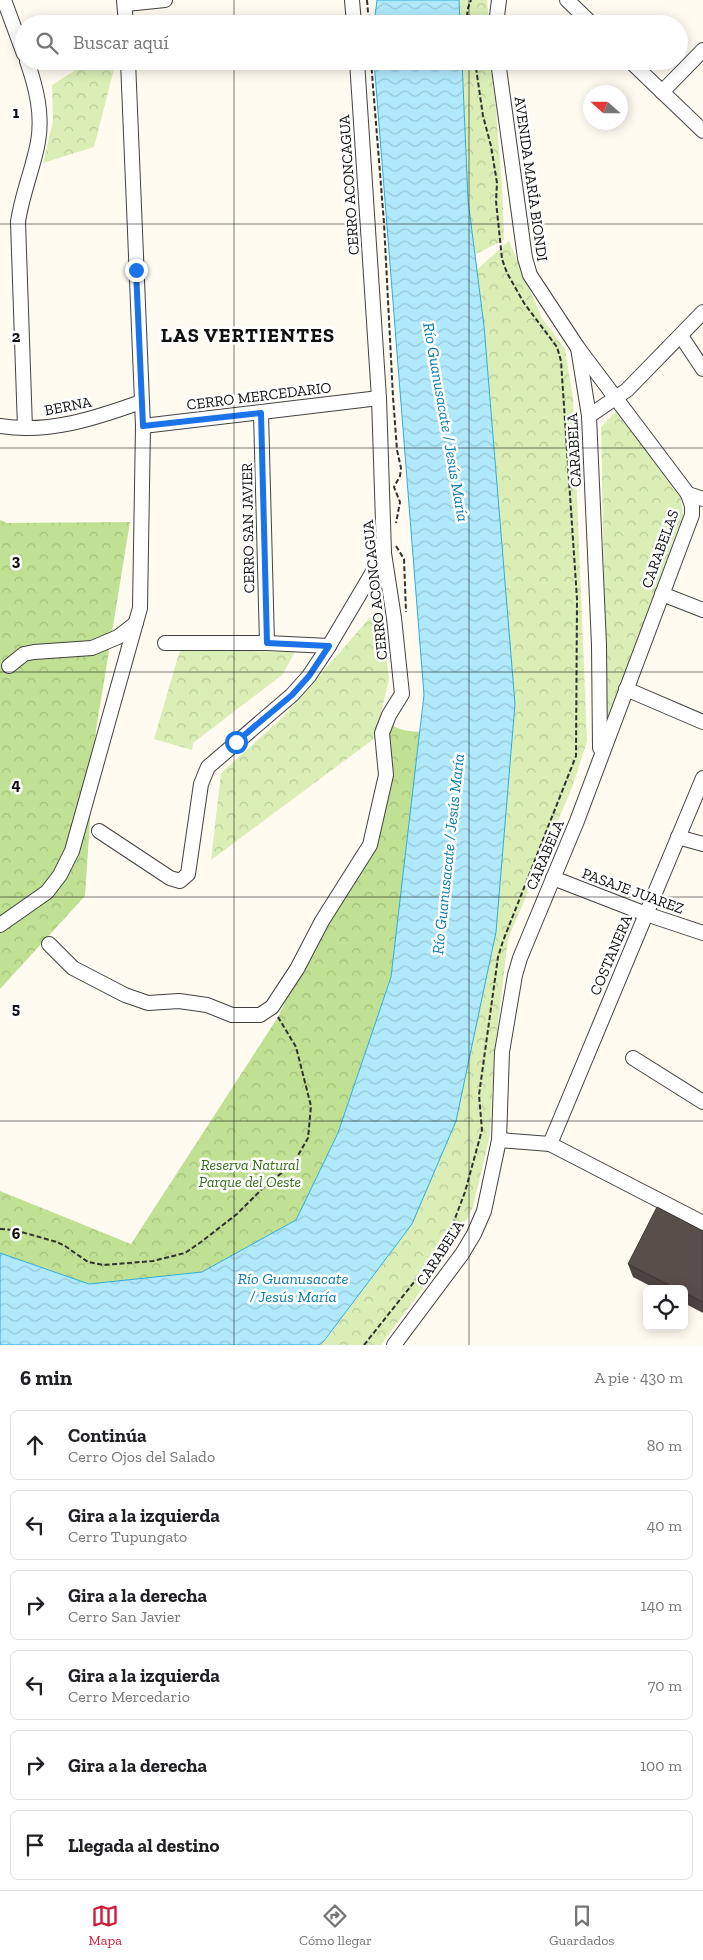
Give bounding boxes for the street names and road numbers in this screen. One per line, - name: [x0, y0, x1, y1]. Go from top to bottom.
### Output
- street label: AVENIDA MARÍA BIONDI: [511, 95, 552, 263]
- street label: CERRO ACONCAGUA: [335, 114, 363, 256]
- street label: CERRO MERCEDARIO: [186, 378, 332, 414]
- street label: BERNA: [43, 393, 93, 419]
- street label: CARABELA: [563, 412, 585, 488]
- street label: CERRO SAN JAVIER: [238, 462, 258, 593]
- street label: CARABELAS: [637, 507, 683, 591]
- street label: CERRO ACONCAGUA: [359, 519, 391, 661]
- street label: CARABELA: [522, 817, 568, 893]
- street label: PASAJE JUAREZ: [580, 864, 687, 918]
- street label: COSTANERA: [586, 912, 636, 998]
- street label: CARABELA: [412, 1217, 468, 1289]

